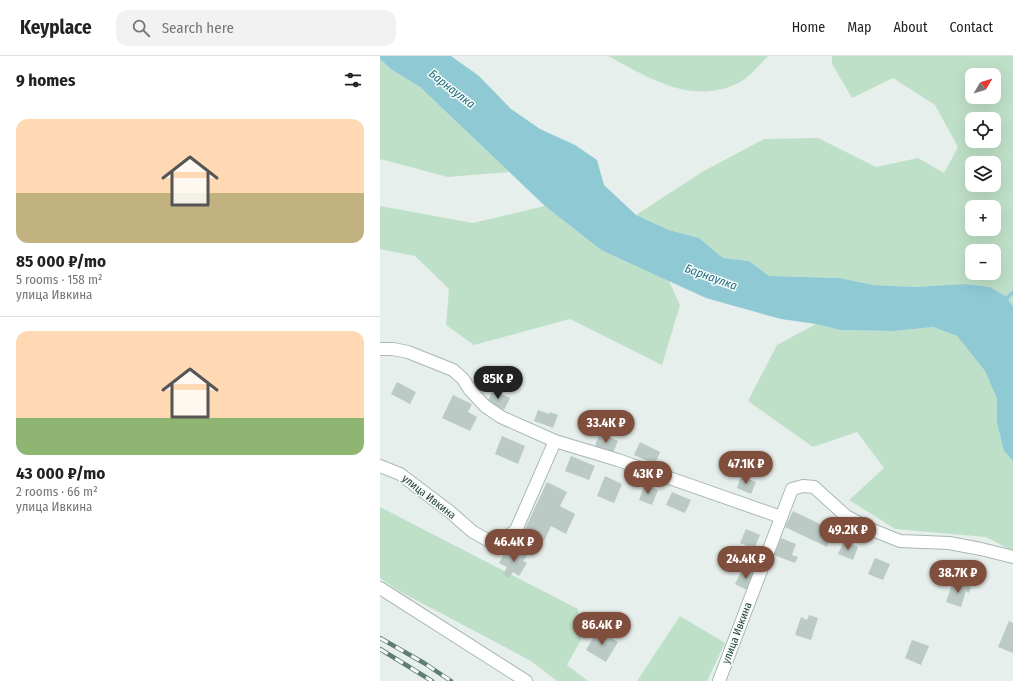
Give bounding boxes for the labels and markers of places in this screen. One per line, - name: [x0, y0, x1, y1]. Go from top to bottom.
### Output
- pin: 85K ₽: [470, 366, 526, 400]
- pin: 33.4K ₽: [569, 410, 643, 444]
- pin: 47.1K ₽: [709, 451, 783, 485]
- pin: 43K ₽: [620, 461, 676, 495]
- pin: 49.2K ₽: [811, 517, 885, 551]
- pin: 46.4K ₽: [477, 529, 551, 563]
- pin: 24.4K ₽: [709, 546, 783, 580]
- pin: 38.7K ₽: [921, 560, 995, 594]
- pin: 86.4K ₽: [565, 612, 639, 646]

